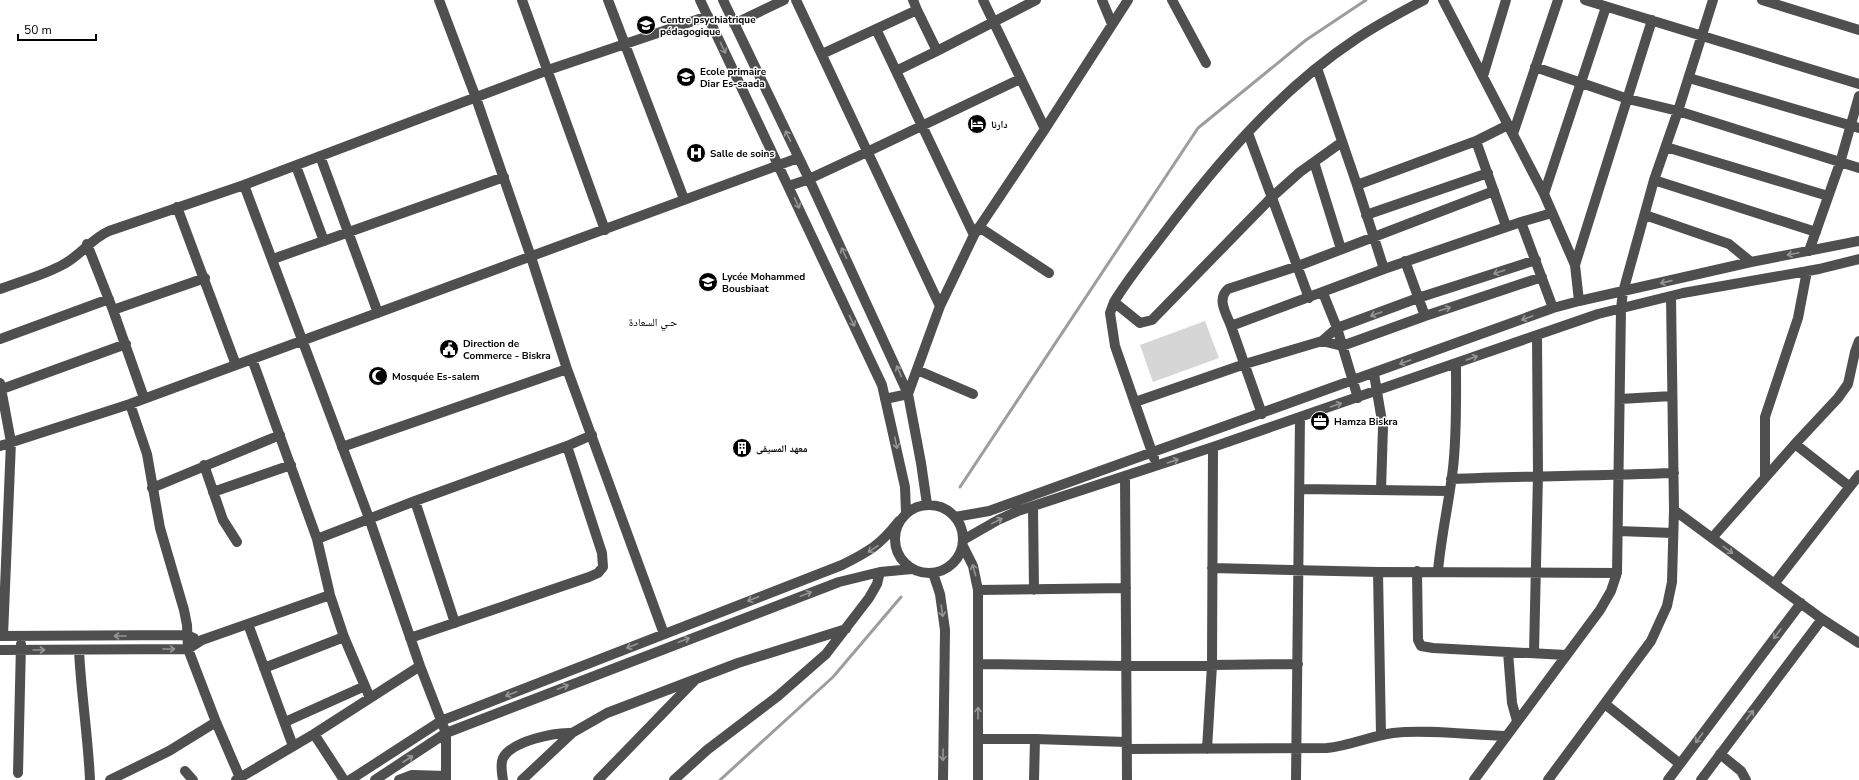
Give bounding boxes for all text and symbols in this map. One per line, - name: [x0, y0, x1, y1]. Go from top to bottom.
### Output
- place label: Centre psychiatrique pédagogique: [660, 13, 756, 39]
- school or university icon: Centre psychiatrique pédagogique: [635, 14, 657, 36]
- scale bar: [18, 16, 96, 42]
- text: 50 m: [24, 22, 52, 38]
- one-way arrow: [720, 42, 727, 54]
- place label: Ecole primaire Diar Es-saada: [700, 65, 767, 91]
- school or university icon: Ecole primaire Diar Es-saada: [675, 66, 697, 88]
- hotel icon: دارنا: [966, 113, 988, 135]
- place label: دارنا: [991, 118, 1008, 132]
- one-way arrow: [784, 130, 791, 142]
- hospital icon: Salle de soins: [685, 142, 707, 164]
- place label: Salle de soins: [710, 147, 774, 161]
- one-way arrow: [794, 197, 801, 209]
- one-way arrow: [840, 247, 847, 259]
- one-way arrow: [1787, 250, 1800, 258]
- one-way arrow: [1493, 269, 1506, 276]
- place label: Lycée Mohammed Bousbiaat: [722, 270, 805, 296]
- school or university icon: Lycée Mohammed Bousbiaat: [697, 271, 719, 293]
- one-way arrow: [1660, 278, 1673, 286]
- one-way arrow: [1438, 305, 1450, 313]
- one-way arrow: [1370, 310, 1382, 318]
- one-way arrow: [849, 314, 856, 326]
- one-way arrow: [1522, 314, 1534, 322]
- district label: حـي السعادة: [629, 315, 677, 331]
- place label: Direction de Commerce - Biskra: [463, 337, 551, 363]
- public building icon: Direction de Commerce - Biskra: [438, 338, 460, 360]
- one-way arrow: [1465, 354, 1478, 361]
- one-way arrow: [1399, 359, 1411, 367]
- mosque icon: Mosquée Es-salem: [367, 365, 389, 387]
- one-way arrow: [895, 365, 902, 377]
- place label: Mosquée Es-salem: [392, 370, 480, 384]
- one-way arrow: [1329, 401, 1341, 409]
- office icon: Hamza Biskra: [1309, 410, 1331, 432]
- place label: Hamza Biskra: [1334, 415, 1398, 429]
- one-way arrow: [892, 436, 900, 449]
- building icon: معهد المسيقى: [731, 437, 753, 459]
- place label: معهد المسيقى: [756, 442, 808, 456]
- one-way arrow: [1166, 457, 1179, 464]
- one-way arrow: [990, 517, 1002, 524]
- one-way arrow: [867, 545, 878, 553]
- one-way arrow: [1723, 546, 1734, 554]
- one-way arrow: [970, 563, 977, 576]
- one-way arrow: [799, 589, 811, 597]
- one-way arrow: [748, 596, 760, 604]
- one-way arrow: [939, 604, 946, 617]
- one-way arrow: [1773, 629, 1781, 640]
- one-way arrow: [114, 632, 127, 640]
- one-way arrow: [678, 636, 690, 644]
- one-way arrow: [626, 643, 638, 651]
- one-way arrow: [162, 645, 175, 653]
- one-way arrow: [32, 646, 45, 654]
- one-way arrow: [557, 682, 569, 690]
- one-way arrow: [505, 690, 517, 698]
- one-way arrow: [975, 707, 982, 720]
- one-way arrow: [1746, 710, 1754, 721]
- one-way arrow: [1695, 733, 1704, 744]
- one-way arrow: [940, 748, 947, 761]
- one-way arrow: [402, 754, 413, 763]

